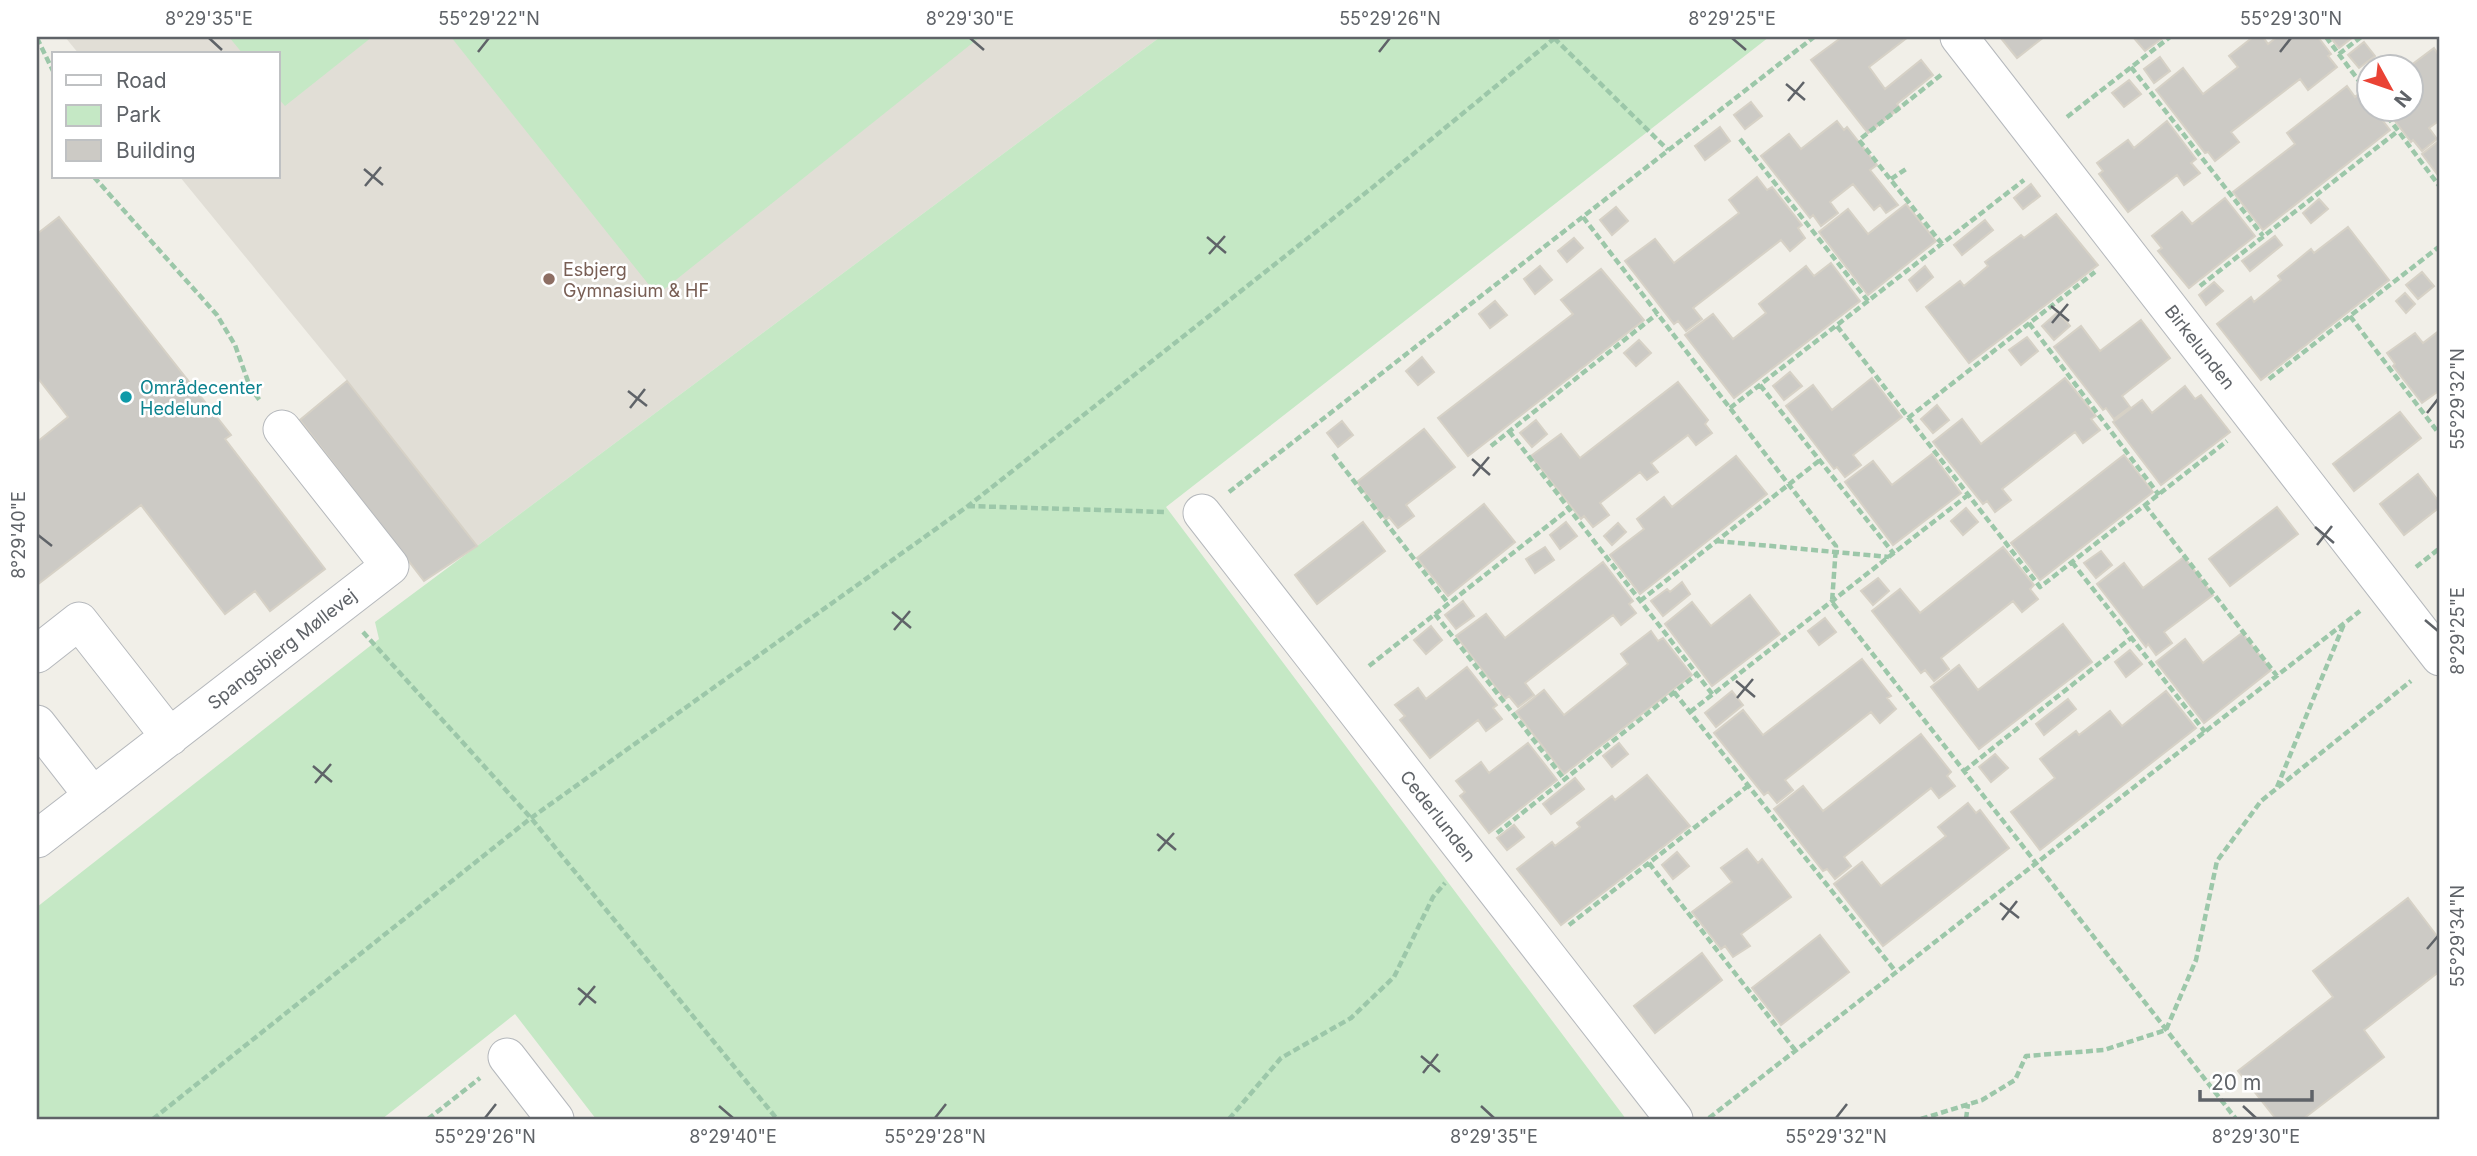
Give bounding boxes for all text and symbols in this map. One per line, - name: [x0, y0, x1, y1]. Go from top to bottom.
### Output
- text: 8°29'35"E: [165, 8, 253, 29]
- text: 55°29'22"N: [438, 8, 540, 29]
- text: 8°29'30"E: [926, 8, 1014, 29]
- text: 55°29'26"N: [1339, 8, 1441, 29]
- text: 8°29'25"E: [1688, 8, 1776, 29]
- text: 55°29'30"N: [2240, 8, 2342, 29]
- legend: [52, 52, 280, 178]
- north arrow: [2354, 52, 2424, 122]
- text: Road: [116, 68, 167, 93]
- text: N: [2389, 86, 2416, 112]
- text: Park: [116, 102, 161, 127]
- text: Building: [116, 138, 196, 163]
- place label: Esbjerg Gymnasium & HF: [563, 259, 709, 301]
- marker: Esbjerg Gymnasium & HF: [541, 271, 557, 287]
- street label: Birkelunden: [2161, 301, 2239, 393]
- text: 55°29'32"N: [2447, 348, 2468, 450]
- place label: Områdecenter Hedelund: [140, 377, 263, 419]
- marker: Områdecenter Hedelund: [118, 389, 134, 405]
- text: 8°29'40"E: [8, 491, 29, 579]
- street label: Spangsbjerg Møllevej: [203, 584, 361, 714]
- text: 8°29'25"E: [2447, 587, 2468, 675]
- street label: Cederlunden: [1396, 766, 1480, 866]
- text: 55°29'34"N: [2447, 885, 2468, 987]
- scale bar: [2200, 1058, 2312, 1102]
- text: 20 m: [2211, 1070, 2261, 1095]
- text: 55°29'26"N: [434, 1126, 536, 1147]
- text: 8°29'40"E: [689, 1126, 777, 1147]
- text: 55°29'28"N: [884, 1126, 986, 1147]
- text: 8°29'35"E: [1450, 1126, 1538, 1147]
- text: 55°29'32"N: [1785, 1126, 1887, 1147]
- text: 8°29'30"E: [2212, 1126, 2300, 1147]

